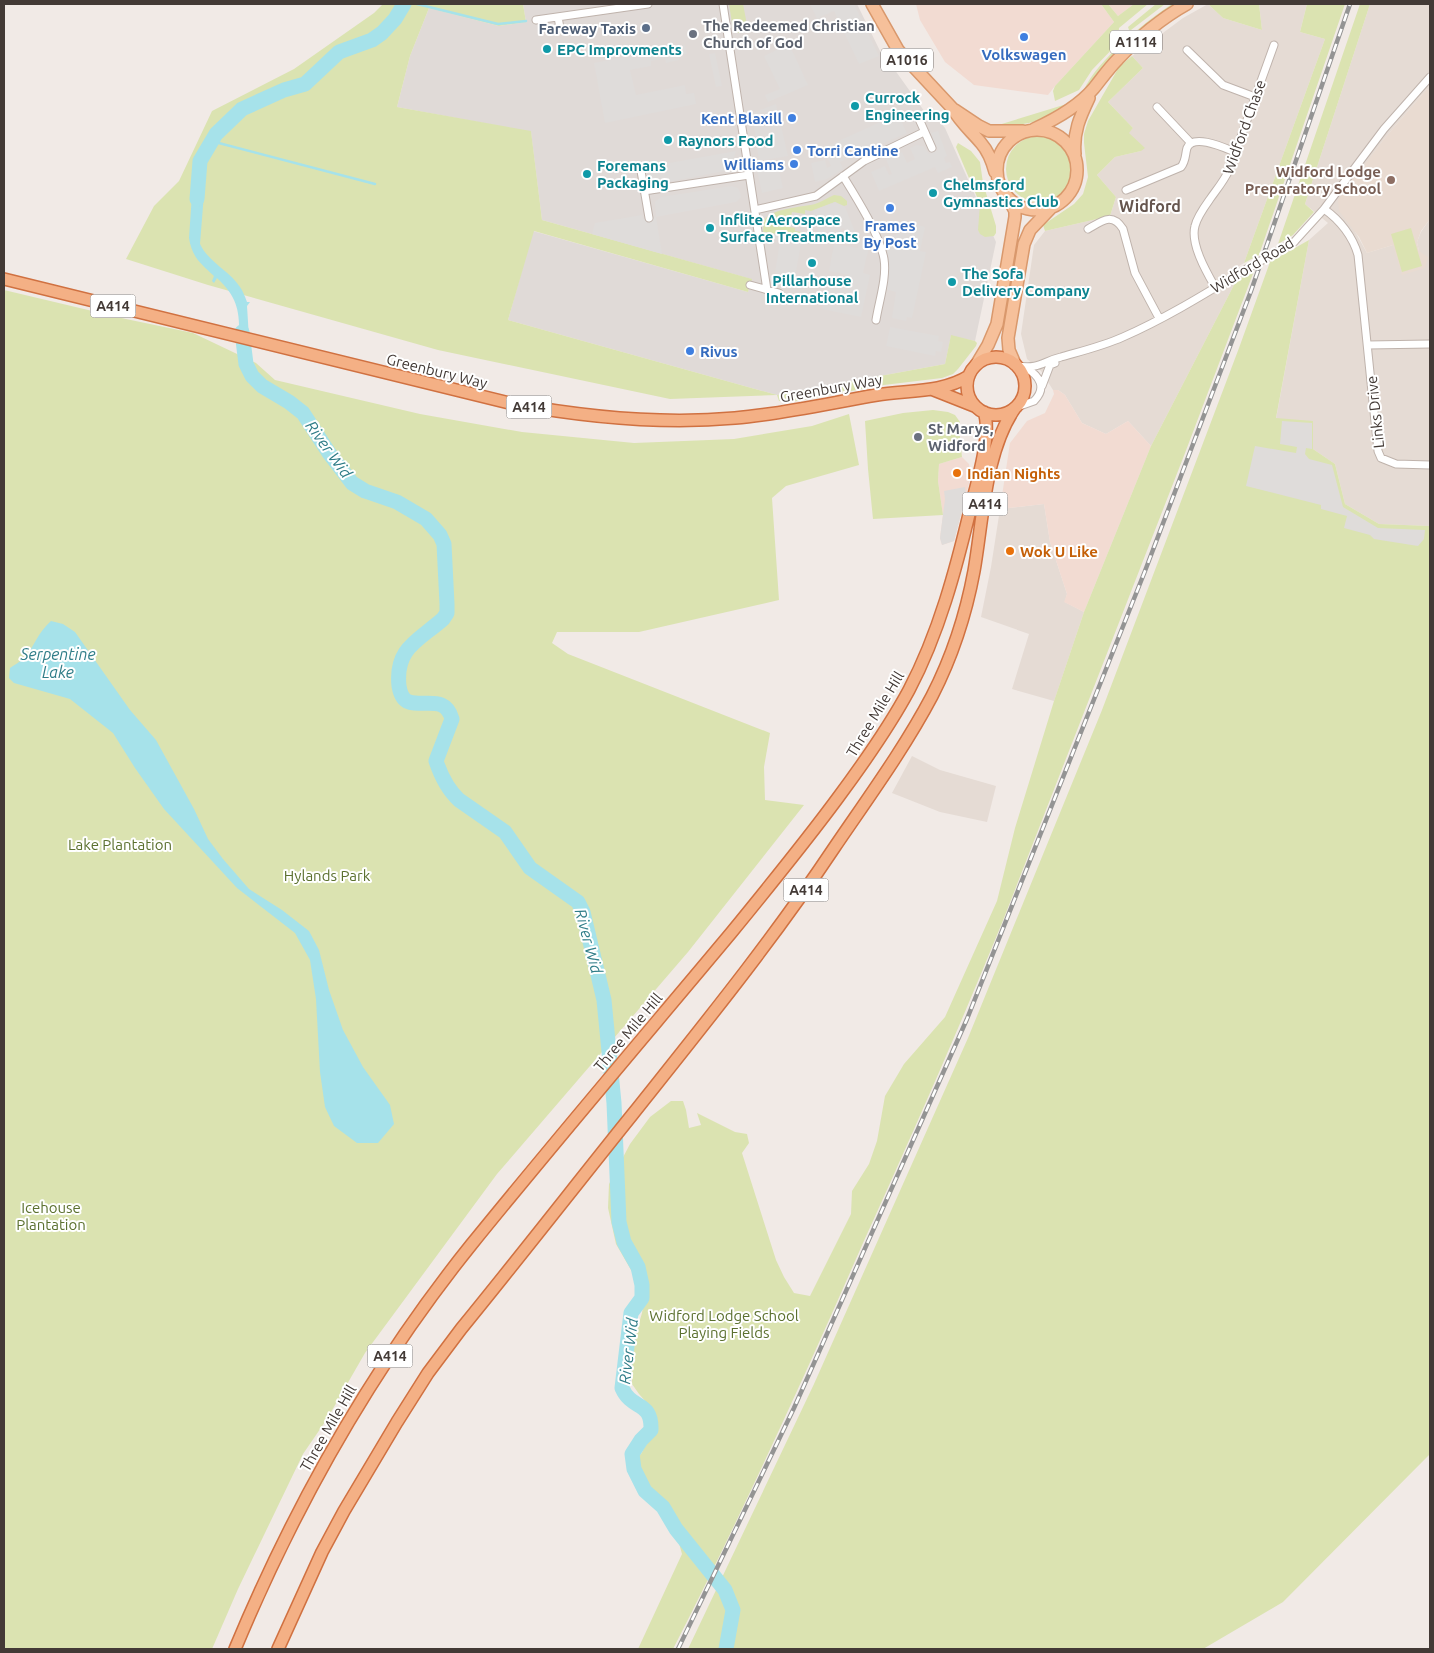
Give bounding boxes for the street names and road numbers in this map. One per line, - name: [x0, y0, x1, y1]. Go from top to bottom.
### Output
- road number: A1114: [1110, 31, 1162, 54]
- road number: A1016: [881, 48, 933, 72]
- street label: Widford Chase: [1219, 77, 1269, 177]
- street label: Widford Road: [1208, 234, 1296, 296]
- road number: A414: [90, 294, 136, 318]
- street label: Greenbury Way: [385, 350, 489, 392]
- street label: Greenbury Way: [779, 371, 883, 405]
- street label: Links Drive: [1363, 375, 1387, 449]
- road number: A414: [506, 396, 552, 418]
- road number: A414: [962, 492, 1008, 516]
- street label: Three Mile Hill: [843, 668, 907, 760]
- road number: A414: [784, 878, 828, 902]
- street label: Three Mile Hill: [590, 989, 666, 1075]
- road number: A414: [368, 1344, 412, 1368]
- street label: Three Mile Hill: [296, 1382, 360, 1474]

